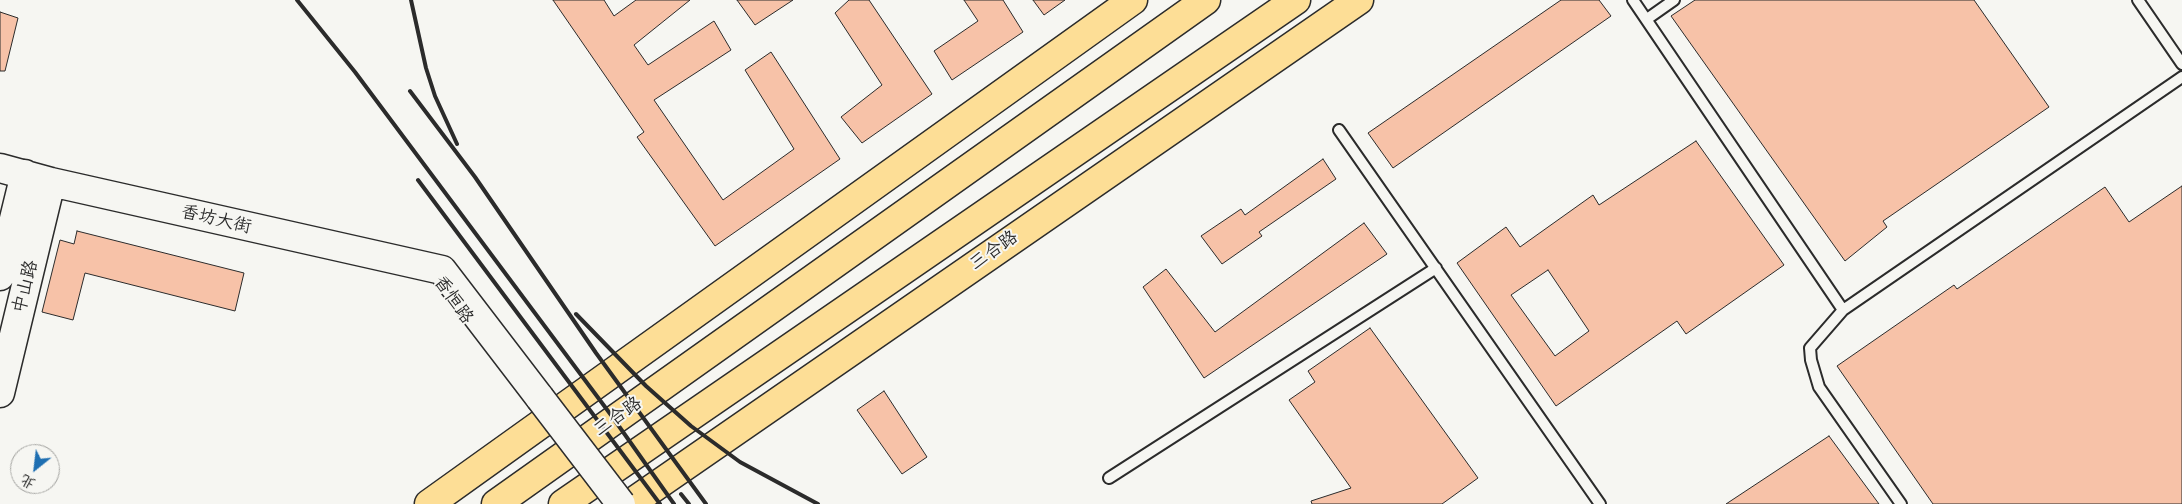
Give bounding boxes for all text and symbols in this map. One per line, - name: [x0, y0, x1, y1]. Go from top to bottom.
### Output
- street label: 香坊大街: [178, 201, 254, 239]
- street label: 三合路: [966, 227, 1022, 275]
- street label: 中山路: [9, 258, 43, 316]
- street label: 香恒路: [429, 272, 477, 328]
- street label: 三合路: [590, 393, 646, 441]
- north arrow: [10, 444, 60, 494]
- text: 北: [18, 471, 38, 493]

